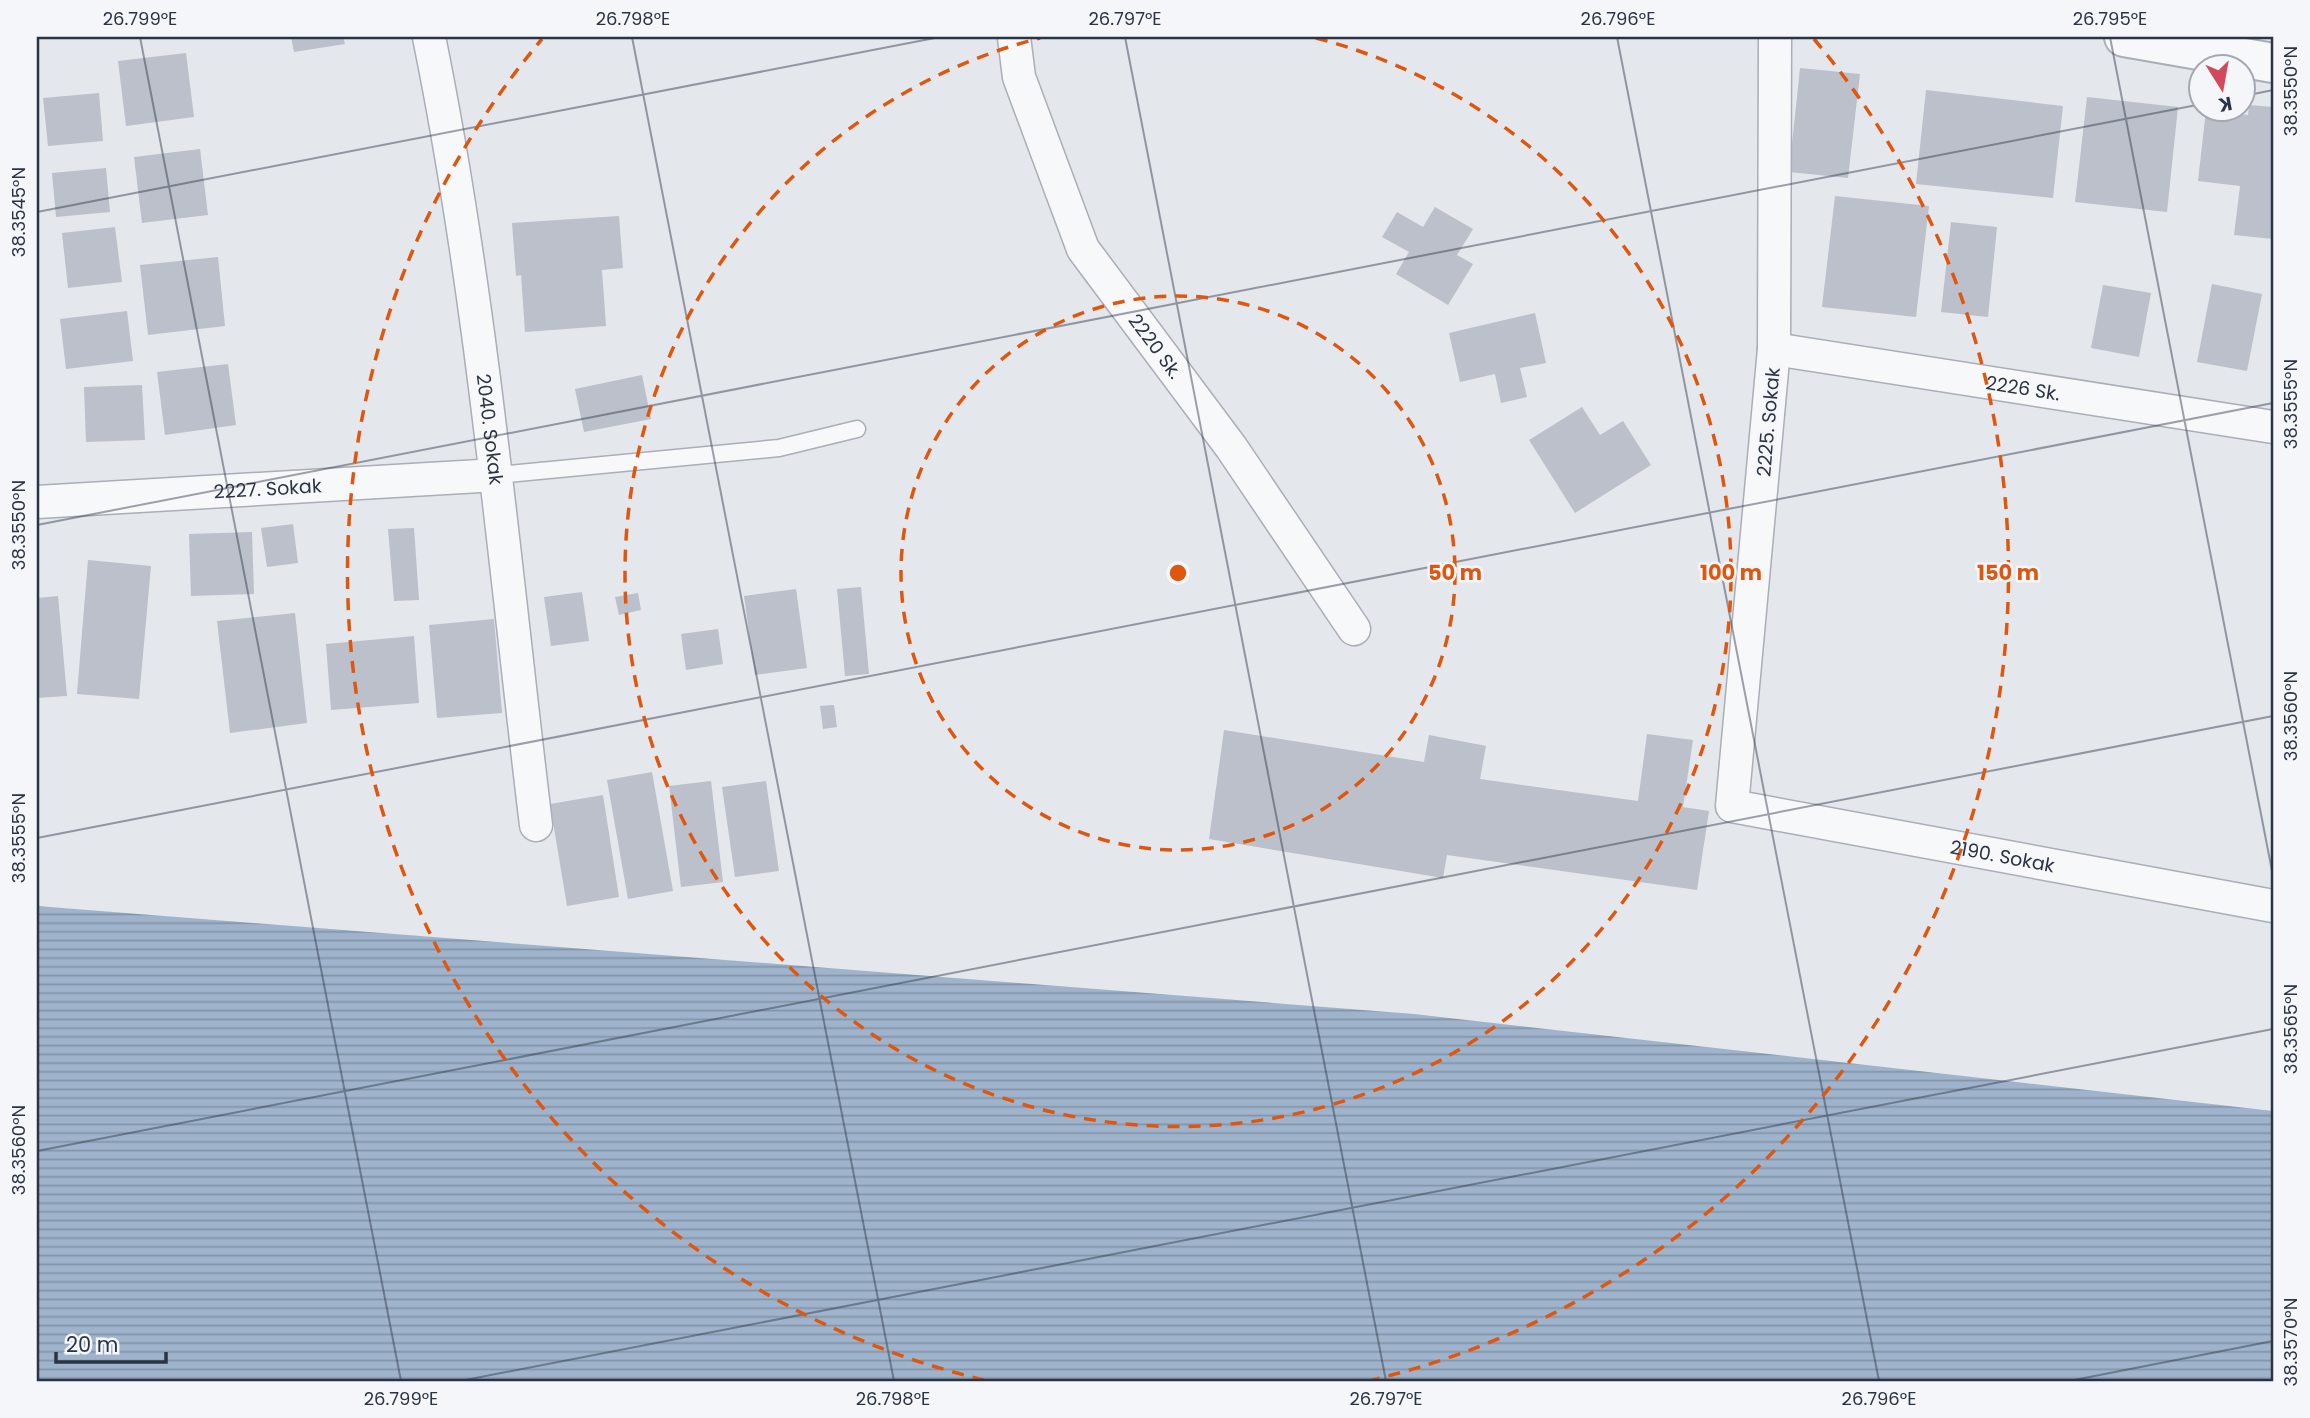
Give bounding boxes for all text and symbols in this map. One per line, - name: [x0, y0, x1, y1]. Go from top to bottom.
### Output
- text: 26.799°E: [103, 6, 177, 31]
- text: 26.798°E: [596, 6, 670, 31]
- text: 26.797°E: [1088, 6, 1162, 31]
- text: 26.796°E: [1581, 6, 1655, 31]
- text: 26.795°E: [2073, 6, 2147, 31]
- text: 38.3550°N: [2278, 46, 2303, 136]
- north arrow: [2188, 52, 2258, 122]
- text: K: [2216, 90, 2234, 119]
- text: 38.3545°N: [6, 167, 31, 257]
- street label: 2220 Sk.: [1122, 308, 1188, 384]
- text: 38.3555°N: [2278, 359, 2303, 449]
- street label: 2225. Sokak: [1750, 366, 1787, 478]
- street label: 2226 Sk.: [1984, 369, 2062, 408]
- street label: 2040. Sokak: [469, 372, 510, 486]
- street label: 2227. Sokak: [213, 472, 323, 506]
- text: 38.3550°N: [6, 480, 31, 570]
- text: 50 m: [1428, 558, 1482, 587]
- text: 100 m: [1700, 558, 1762, 587]
- text: 150 m: [1977, 558, 2039, 587]
- centre of rings: [1166, 561, 1190, 585]
- text: 38.3560°N: [2278, 671, 2303, 761]
- text: 38.3555°N: [6, 793, 31, 883]
- street label: 2190. Sokak: [1948, 834, 2057, 879]
- text: 38.3565°N: [2278, 984, 2303, 1074]
- text: 38.3560°N: [6, 1105, 31, 1195]
- text: 38.3570°N: [2278, 1298, 2303, 1386]
- scale bar: [56, 1320, 166, 1364]
- text: 20 m: [66, 1330, 119, 1359]
- text: 26.799°E: [364, 1386, 438, 1411]
- text: 26.798°E: [856, 1386, 930, 1411]
- text: 26.797°E: [1349, 1386, 1423, 1411]
- text: 26.796°E: [1842, 1386, 1916, 1411]

